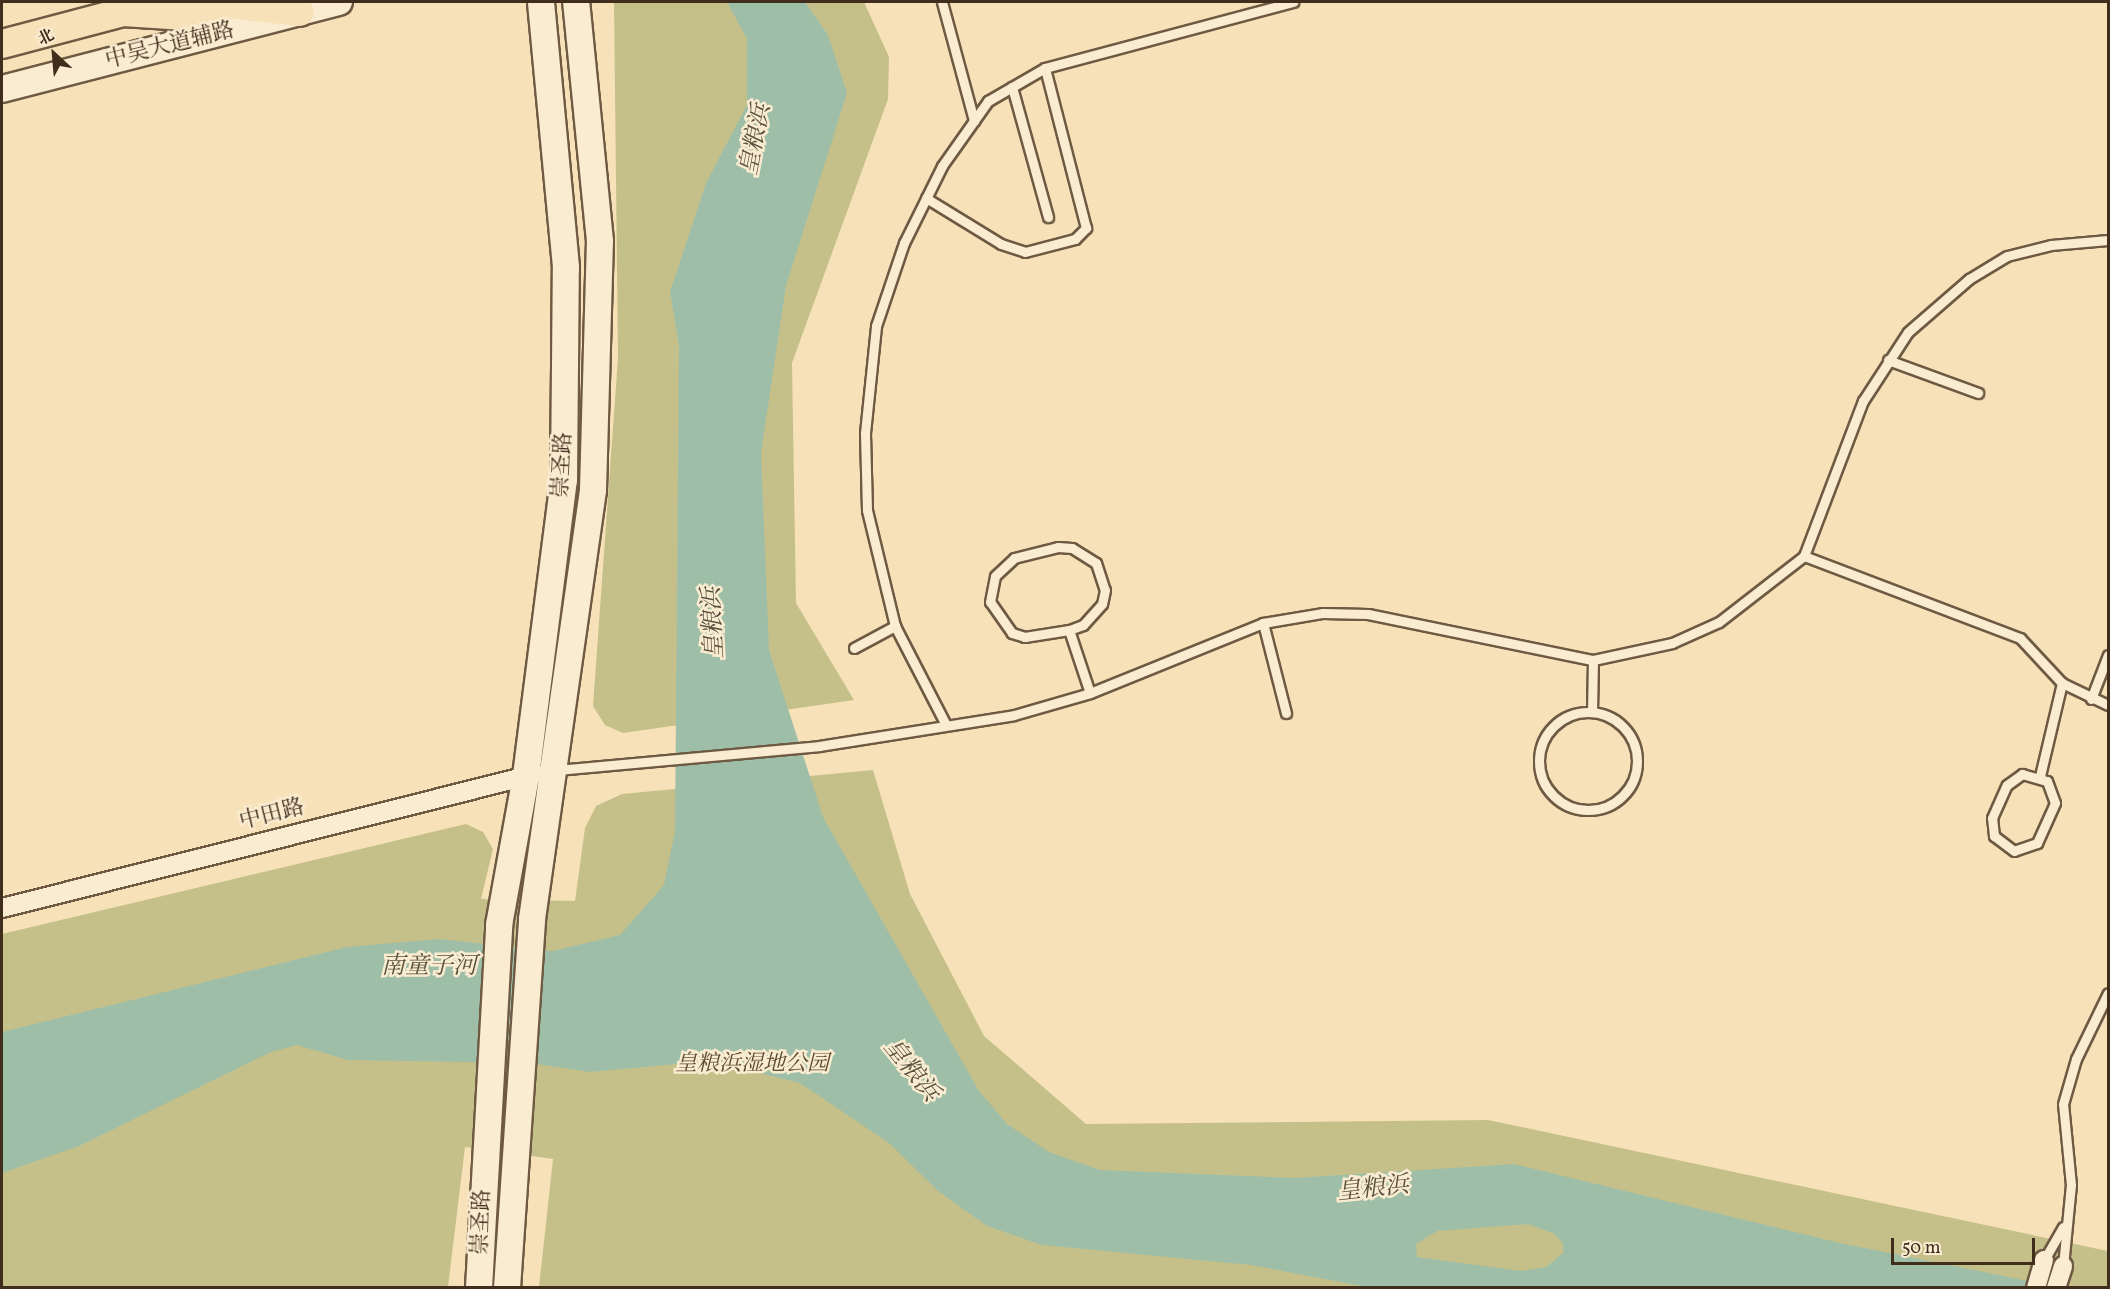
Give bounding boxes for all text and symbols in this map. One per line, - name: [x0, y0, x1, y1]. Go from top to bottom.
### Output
- street label: 中吴大道辅路: [103, 17, 237, 75]
- north arrow: [24, 24, 84, 84]
- text: 北: [34, 24, 58, 51]
- water label: 皇粮浜: [736, 102, 778, 178]
- street label: 崇圣路: [548, 431, 578, 499]
- water label: 皇粮浜: [699, 586, 731, 660]
- street label: 中田路: [237, 794, 307, 836]
- water label: 南童子河: [381, 954, 477, 982]
- water label: 皇粮浜: [876, 1034, 944, 1108]
- park label: 皇粮浜湿地公园: [675, 1052, 829, 1078]
- water label: 皇粮浜: [1336, 1172, 1410, 1208]
- street label: 崇圣路: [468, 1189, 496, 1255]
- scale bar: [1894, 1226, 2038, 1264]
- text: 50 m: [1902, 1236, 1941, 1261]

